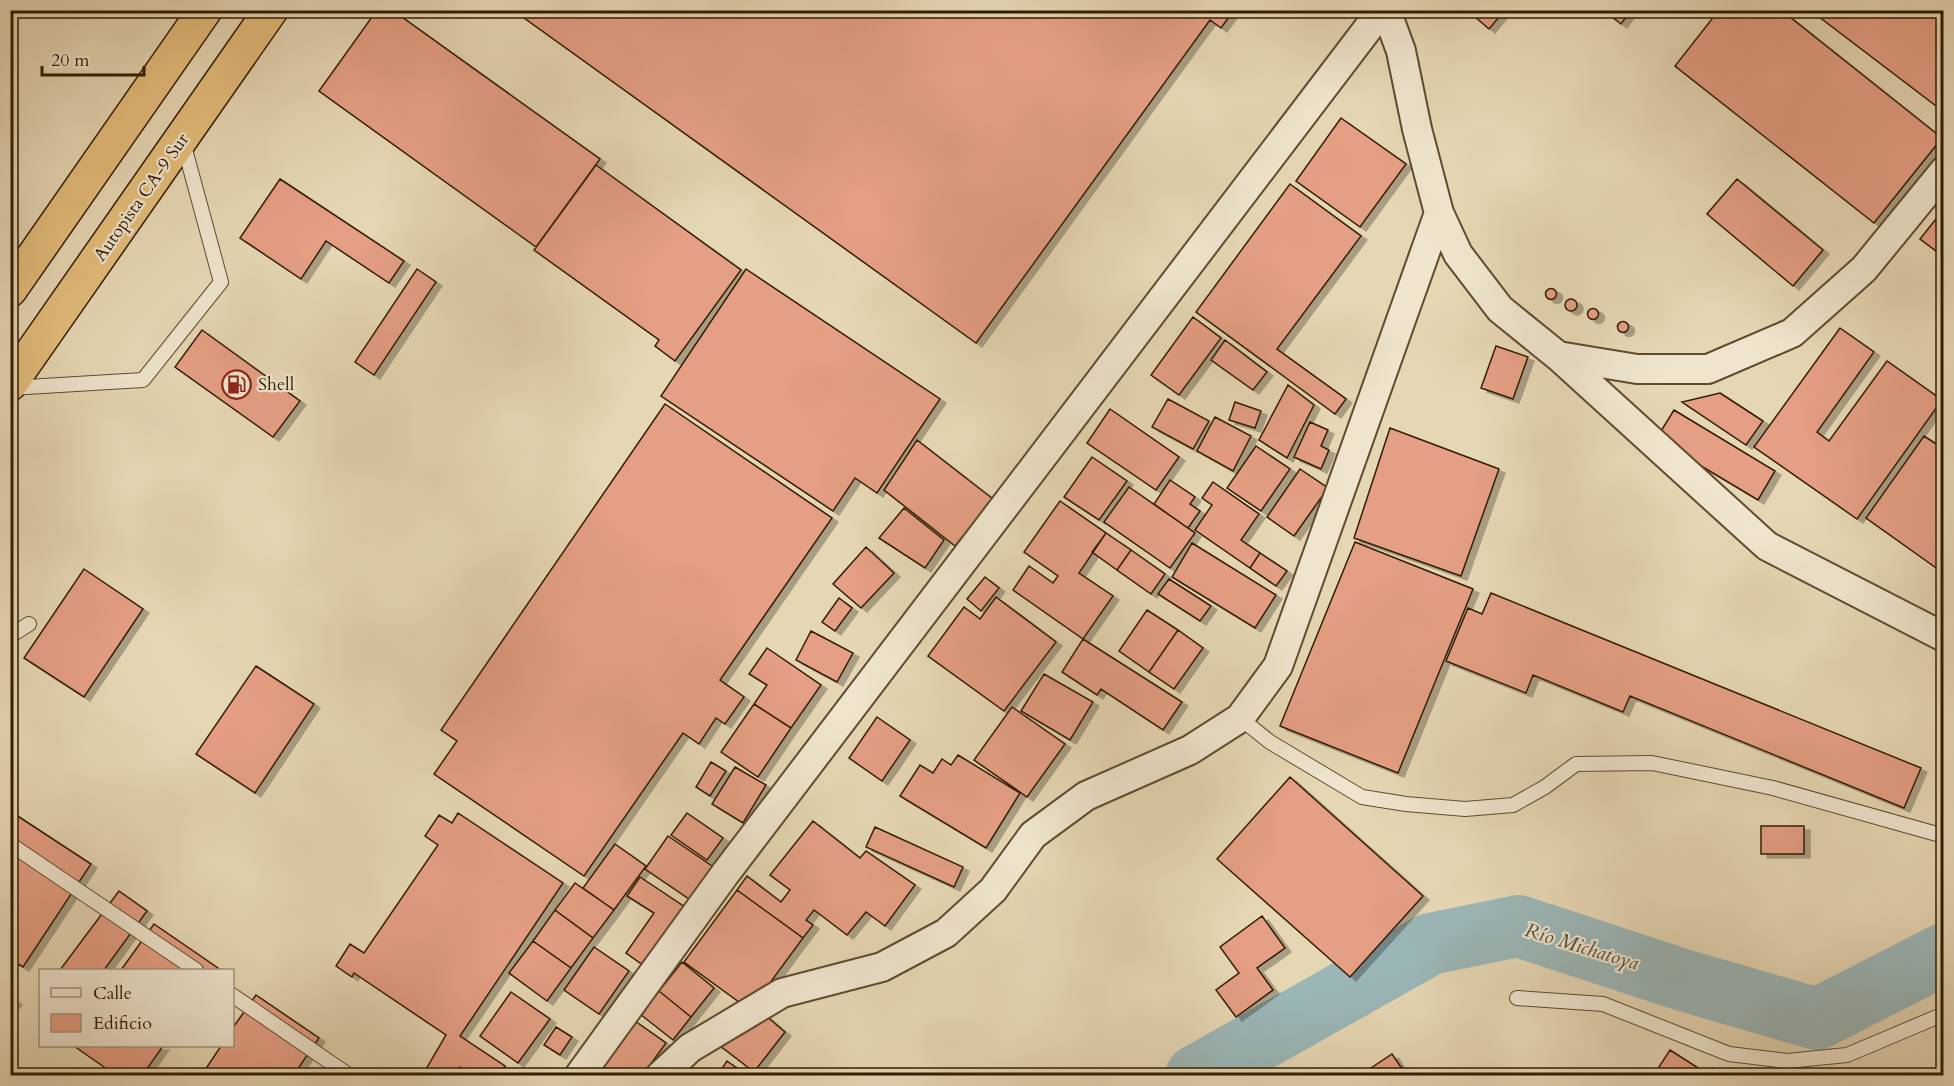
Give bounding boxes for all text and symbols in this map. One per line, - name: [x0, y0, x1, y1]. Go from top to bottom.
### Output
- scale bar: [42, 39, 144, 77]
- text: 20 m: [51, 48, 90, 73]
- street label: Autopista CA-9 Sur: [88, 128, 195, 266]
- fuel station icon: Shell: [221, 368, 253, 400]
- place label: Shell: [258, 372, 295, 397]
- water label: Río Michatoya: [1522, 916, 1642, 977]
- legend: [39, 969, 234, 1047]
- text: Calle: [93, 981, 132, 1006]
- text: Edificio: [93, 1011, 152, 1036]

